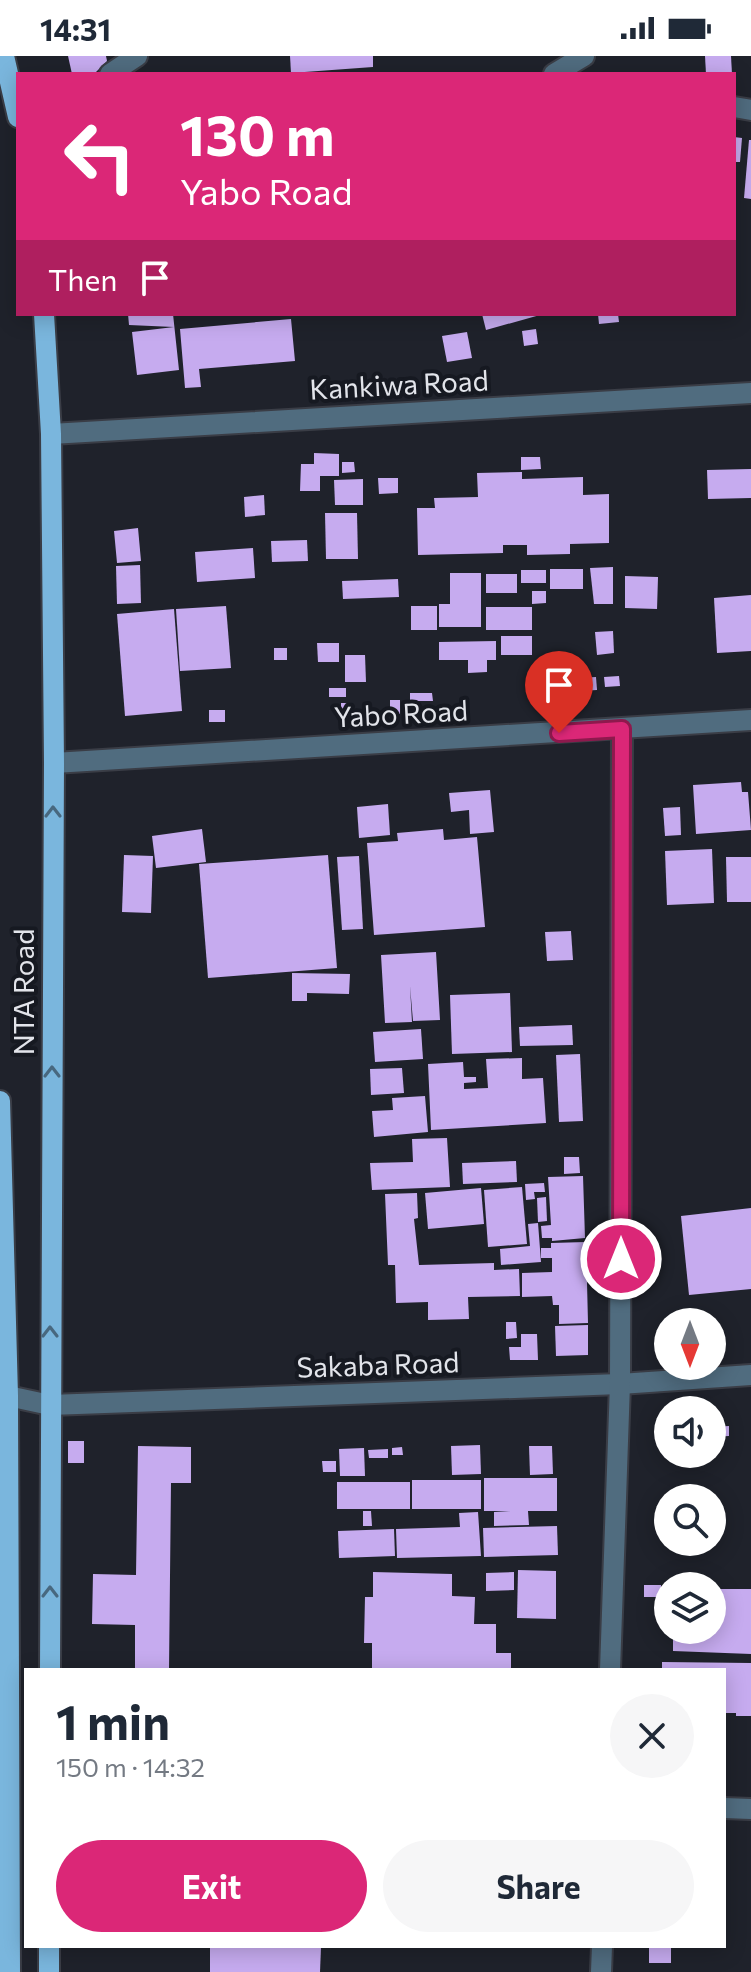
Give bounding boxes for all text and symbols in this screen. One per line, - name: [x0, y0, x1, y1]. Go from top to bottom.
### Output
- text: 14:31: [40, 10, 111, 47]
- text: 130 m: [180, 99, 335, 168]
- icon: left: [48, 104, 152, 208]
- text: Yabo Road: [180, 168, 352, 212]
- icon: arrive: [133, 256, 177, 300]
- text: Then: [48, 260, 117, 297]
- street label: Kankiwa Road: [308, 362, 489, 406]
- pin: [525, 651, 593, 733]
- icon: arrive: [537, 663, 581, 707]
- street label: Yabo Road: [333, 693, 469, 733]
- one-way arrow: [45, 805, 62, 818]
- street label: NTA Road: [6, 929, 40, 1055]
- one-way arrow: [43, 1065, 61, 1078]
- position arrow: [579, 1217, 663, 1301]
- north arrow: [654, 1308, 726, 1380]
- map controls: [654, 1308, 726, 1644]
- one-way arrow: [42, 1325, 59, 1338]
- street label: Sakaba Road: [296, 1344, 460, 1384]
- button: sound: [654, 1396, 726, 1468]
- button: search: [654, 1484, 726, 1556]
- button: layers: [654, 1572, 726, 1644]
- one-way arrow: [41, 1585, 59, 1598]
- text: 1 min: [56, 1691, 170, 1750]
- button: close: [610, 1694, 694, 1778]
- text: 150 m · 14:32: [56, 1751, 205, 1782]
- button: Exit: [56, 1840, 367, 1932]
- button: Share: [383, 1840, 694, 1932]

